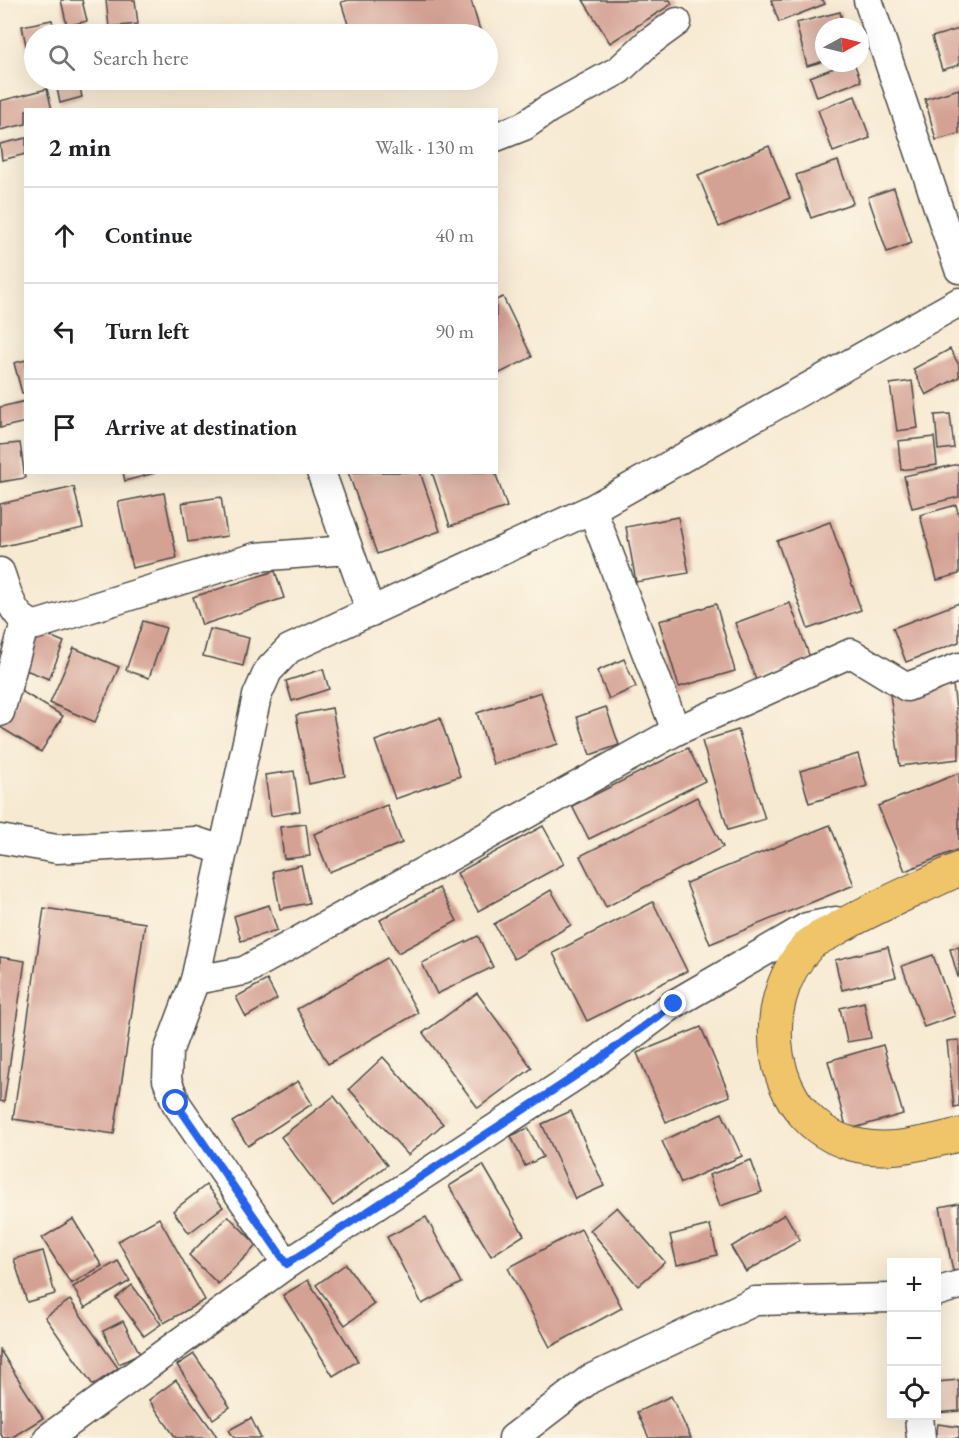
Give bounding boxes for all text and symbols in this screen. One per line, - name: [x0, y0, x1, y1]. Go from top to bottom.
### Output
- north arrow: [815, 18, 869, 72]
- search box: [24, 24, 498, 90]
- icon: search: [45, 41, 78, 74]
- text: Search here: [93, 43, 188, 72]
- text: 2 min: [48, 130, 111, 164]
- text: Walk · 130 m: [375, 134, 474, 160]
- icon: ahead: [48, 219, 81, 252]
- text: Continue: [105, 221, 192, 250]
- text: 40 m: [435, 222, 474, 248]
- icon: left: [48, 315, 81, 348]
- text: Turn left: [105, 317, 189, 346]
- text: 90 m: [435, 318, 474, 344]
- icon: arrive: [48, 411, 81, 444]
- text: Arrive at destination: [105, 413, 297, 442]
- route end: [660, 990, 686, 1016]
- route start: [162, 1089, 188, 1115]
- map controls: [887, 1258, 941, 1420]
- button: +: [887, 1258, 941, 1312]
- button: −: [887, 1312, 941, 1366]
- button: locate: [887, 1366, 941, 1420]

